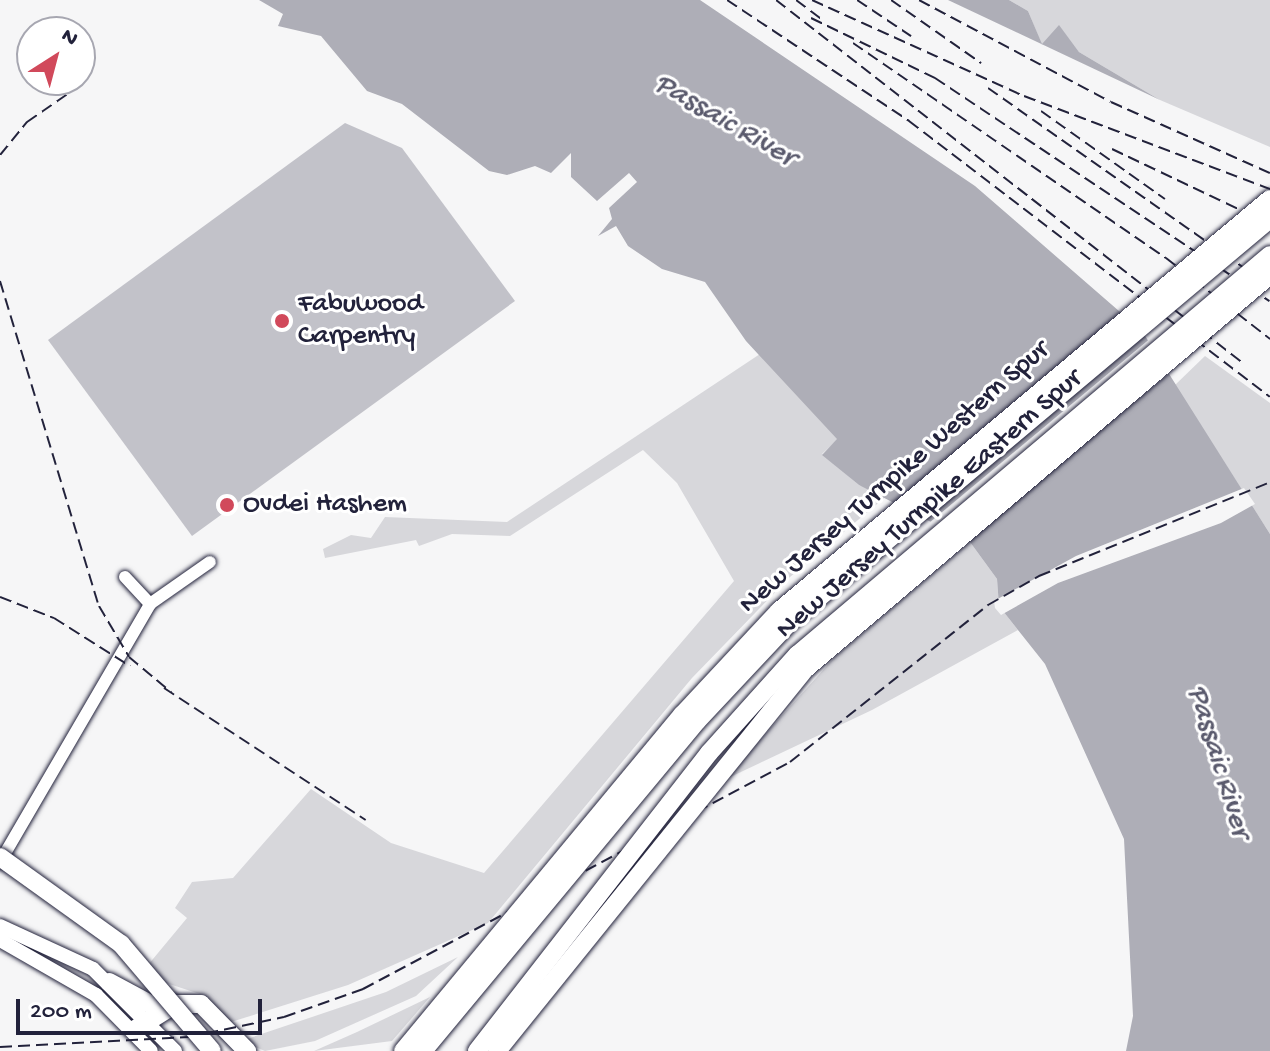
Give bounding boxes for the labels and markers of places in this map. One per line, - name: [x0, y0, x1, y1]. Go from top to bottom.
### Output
- place label: Fabuwood Carpentry: [298, 288, 423, 354]
- marker: Fabuwood Carpentry: [273, 312, 291, 330]
- place label: Ovdei Hashem: [243, 488, 407, 522]
- marker: Ovdei Hashem: [218, 496, 236, 514]

